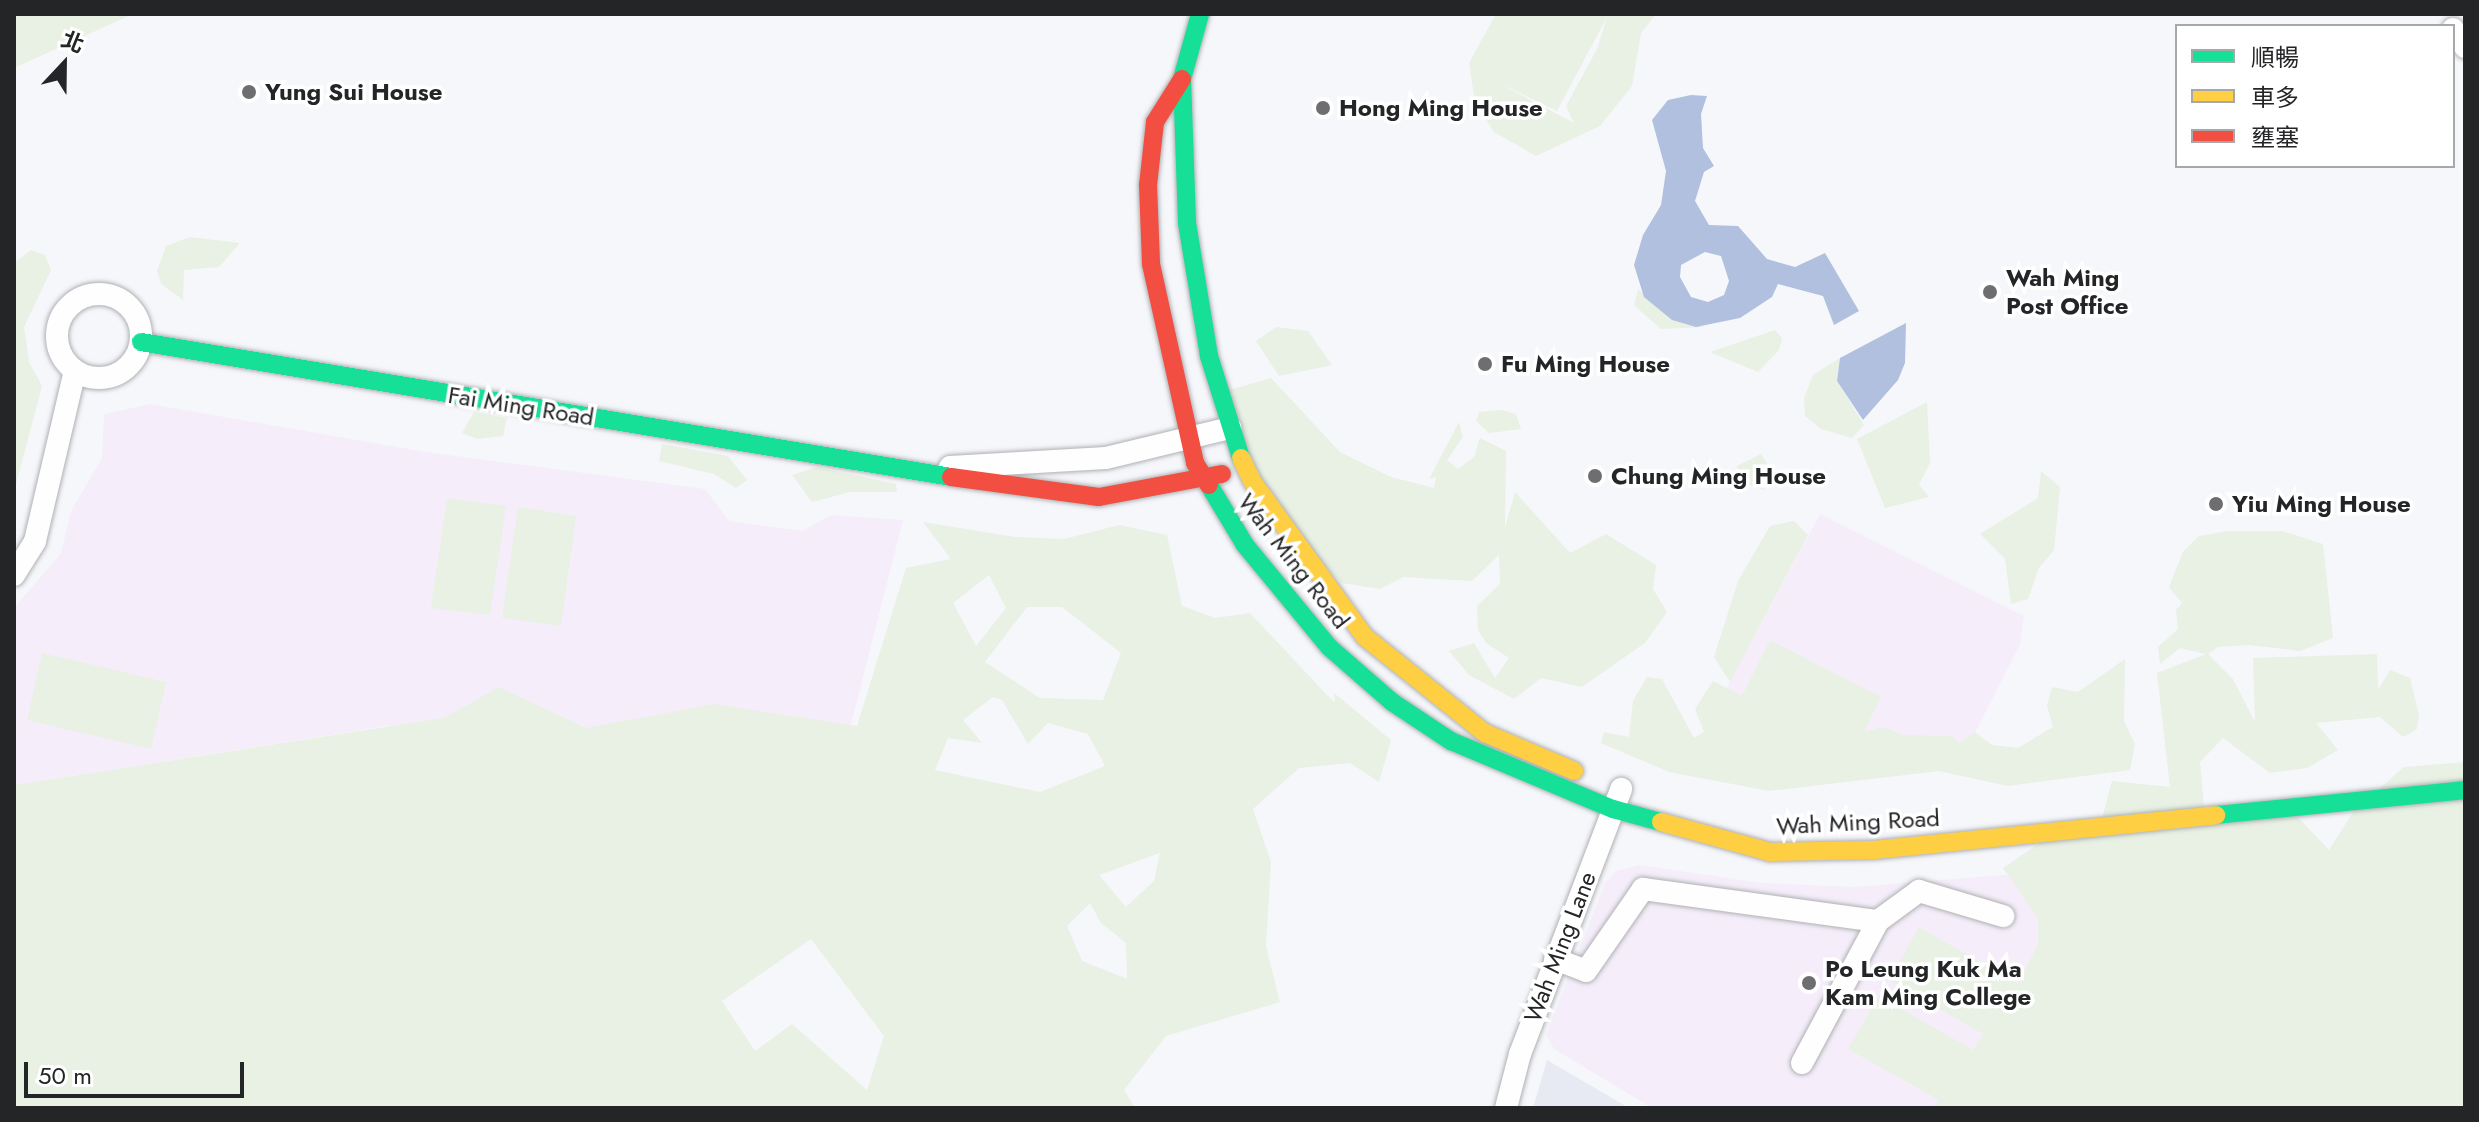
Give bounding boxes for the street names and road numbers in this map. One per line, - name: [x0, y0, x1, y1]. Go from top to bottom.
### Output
- street label: Fai Ming Road: [446, 380, 596, 432]
- street label: Wah Ming Road: [1232, 488, 1356, 634]
- street label: Wah Ming Road: [1776, 803, 1940, 841]
- street label: Wah Ming Lane: [1518, 868, 1602, 1026]

